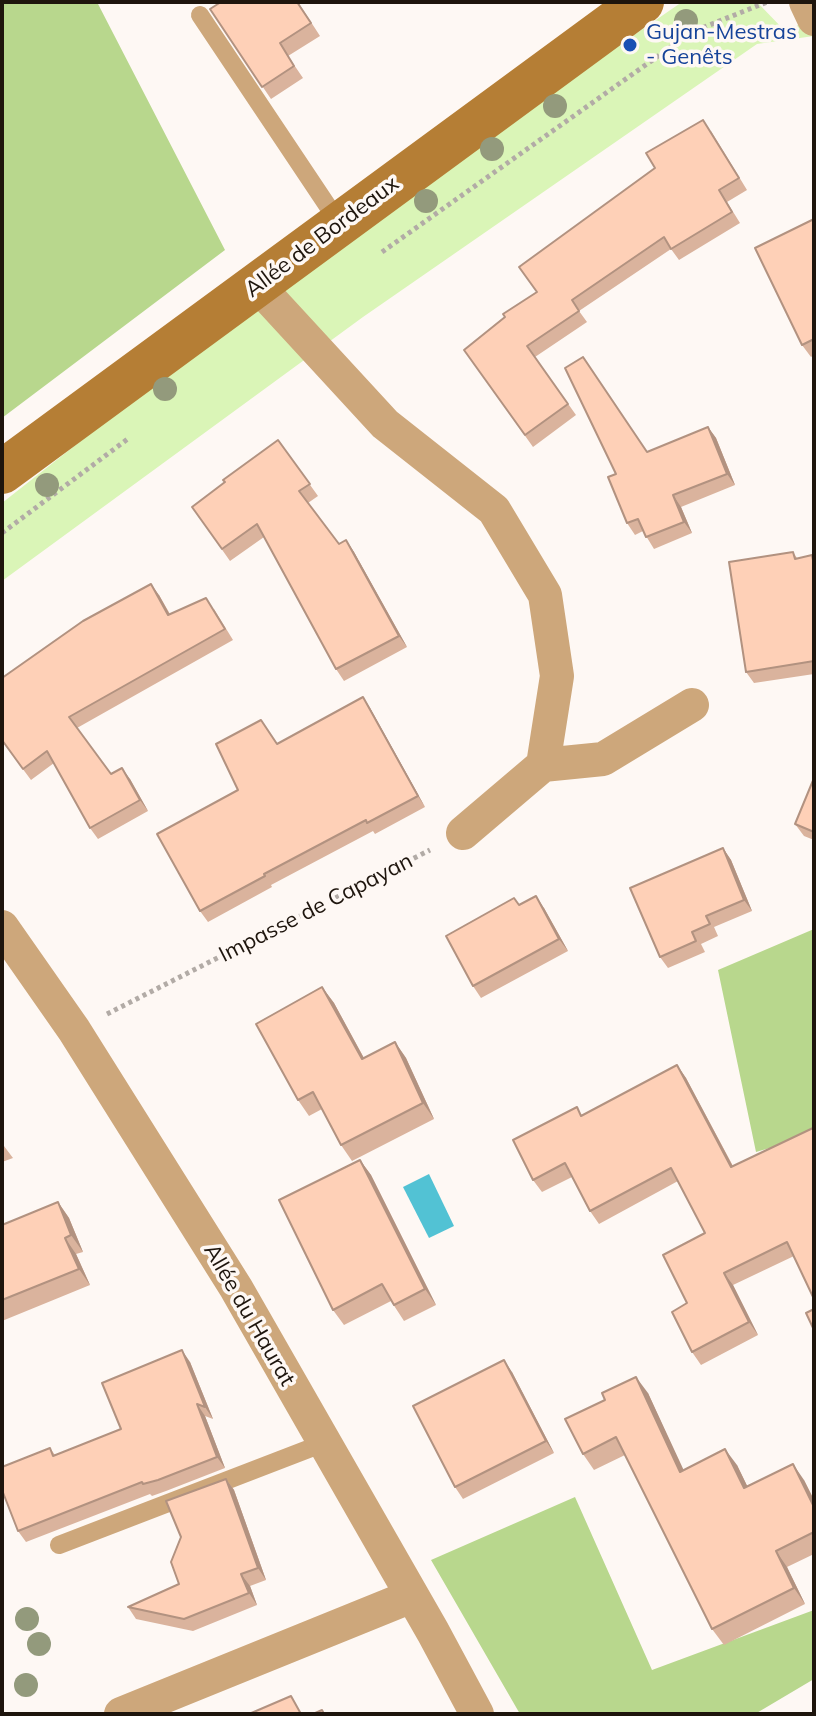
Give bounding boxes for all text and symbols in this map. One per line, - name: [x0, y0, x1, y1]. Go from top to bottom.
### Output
- place label: Gujan-Mestras - Genêts: [646, 19, 797, 70]
- marker: Gujan-Mestras - Genêts: [621, 36, 639, 54]
- street label: Allée de Bordeaux: [240, 171, 404, 303]
- street label: Impasse de Capayan: [215, 848, 417, 968]
- street label: Allée du Haurat: [198, 1239, 300, 1391]

